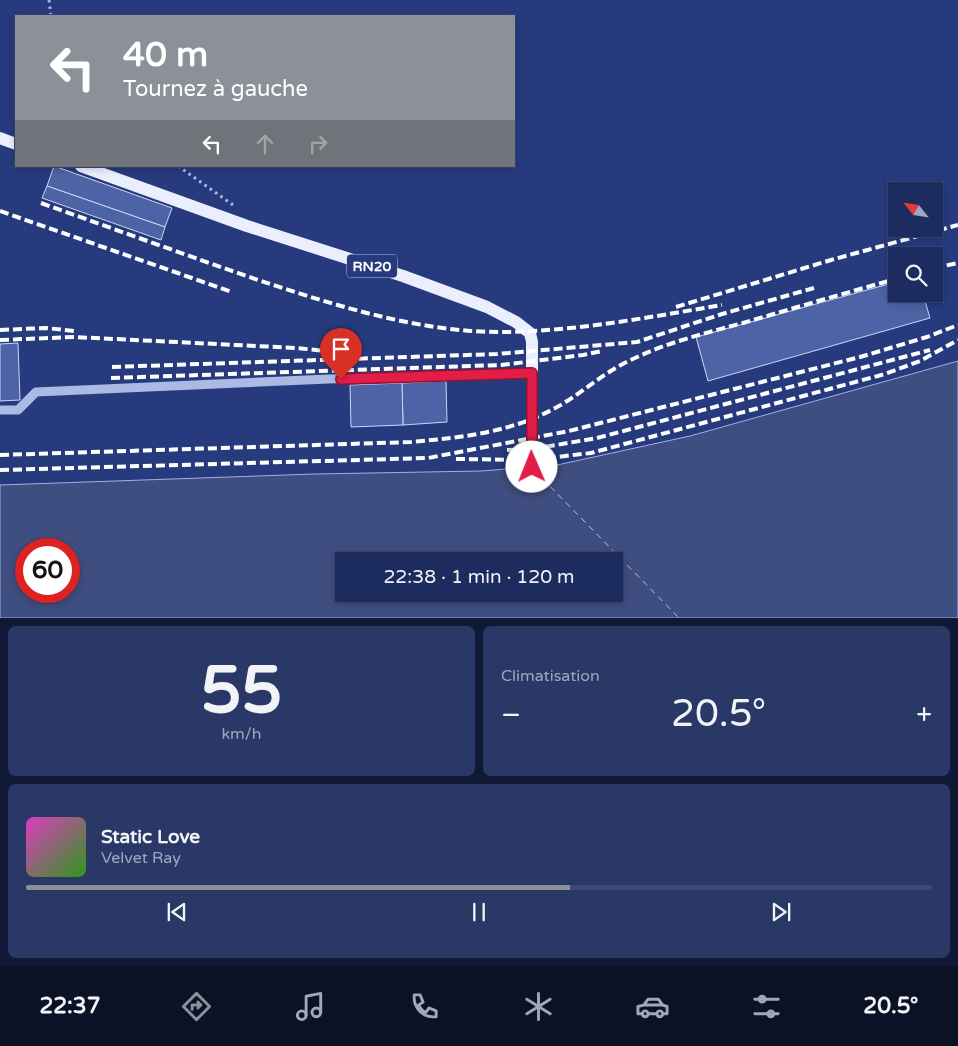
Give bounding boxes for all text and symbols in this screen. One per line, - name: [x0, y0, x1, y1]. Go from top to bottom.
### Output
- text: 40 m: [123, 34, 208, 76]
- icon: left: [40, 35, 105, 100]
- text: Tournez à gauche: [123, 76, 308, 102]
- icon: left: [198, 130, 226, 158]
- icon: ahead: [251, 130, 279, 158]
- icon: right: [304, 130, 332, 158]
- north arrow: [888, 182, 942, 238]
- map controls: [888, 182, 943, 302]
- button: search: [888, 247, 943, 302]
- road number: RN20: [347, 255, 397, 278]
- pin: [320, 328, 362, 379]
- icon: arrive: [327, 335, 355, 363]
- position arrow: [505, 440, 557, 492]
- speed limit sign: 60: [15, 538, 80, 603]
- text: 22:38 · 1 min · 120 m: [383, 566, 575, 588]
- text: 55: [201, 652, 282, 731]
- text: Climatisation: [501, 666, 600, 686]
- text: 20.5°: [671, 691, 766, 737]
- text: −: [501, 698, 521, 732]
- text: +: [916, 698, 932, 732]
- text: km/h: [221, 724, 262, 744]
- text: Static Love: [101, 826, 200, 848]
- text: Velvet Ray: [101, 848, 181, 868]
- icon: previous: [163, 898, 191, 926]
- icon: pause: [465, 898, 493, 926]
- icon: next: [767, 898, 795, 926]
- icon: directions: [179, 989, 214, 1024]
- icon: music: [293, 989, 328, 1024]
- icon: phone: [407, 989, 442, 1024]
- icon: climate: [521, 989, 556, 1024]
- icon: car: [635, 989, 670, 1024]
- icon: filters: [749, 989, 784, 1024]
- text: 22:37: [39, 993, 100, 1019]
- text: 20.5°: [863, 993, 918, 1019]

